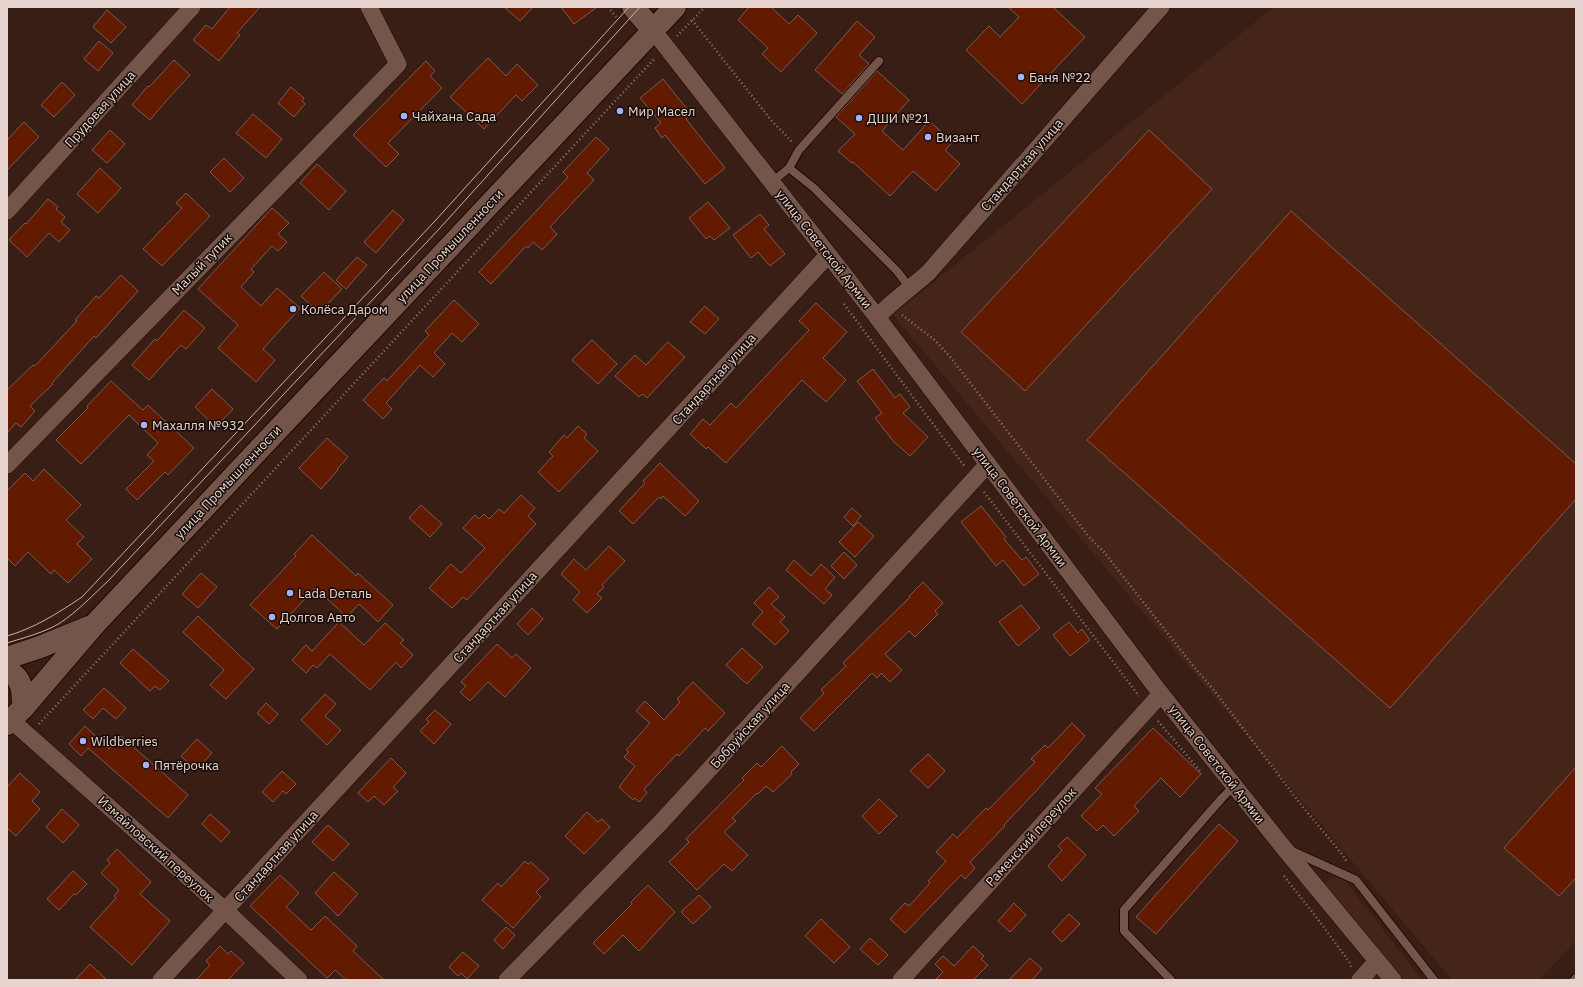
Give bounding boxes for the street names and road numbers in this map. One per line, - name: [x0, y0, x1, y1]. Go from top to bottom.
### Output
- street label: Прудовая улица: [61, 67, 139, 151]
- street label: Стандартная улица: [977, 115, 1067, 215]
- street label: улица Промышленности: [393, 186, 507, 306]
- street label: улица Советской Армии: [772, 186, 876, 312]
- street label: Малый тупик: [168, 229, 236, 299]
- street label: Стандартная улица: [668, 330, 760, 428]
- street label: улица Промышленности: [171, 422, 285, 542]
- street label: улица Советской Армии: [969, 443, 1071, 571]
- street label: Стандартная улица: [449, 568, 541, 666]
- street label: Бобруйская улица: [707, 678, 794, 772]
- street label: улица Советской Армии: [1165, 701, 1269, 827]
- street label: Раменский переулок: [982, 784, 1080, 890]
- street label: Измайловский переулок: [94, 792, 218, 906]
- street label: Стандартная улица: [230, 807, 322, 905]

